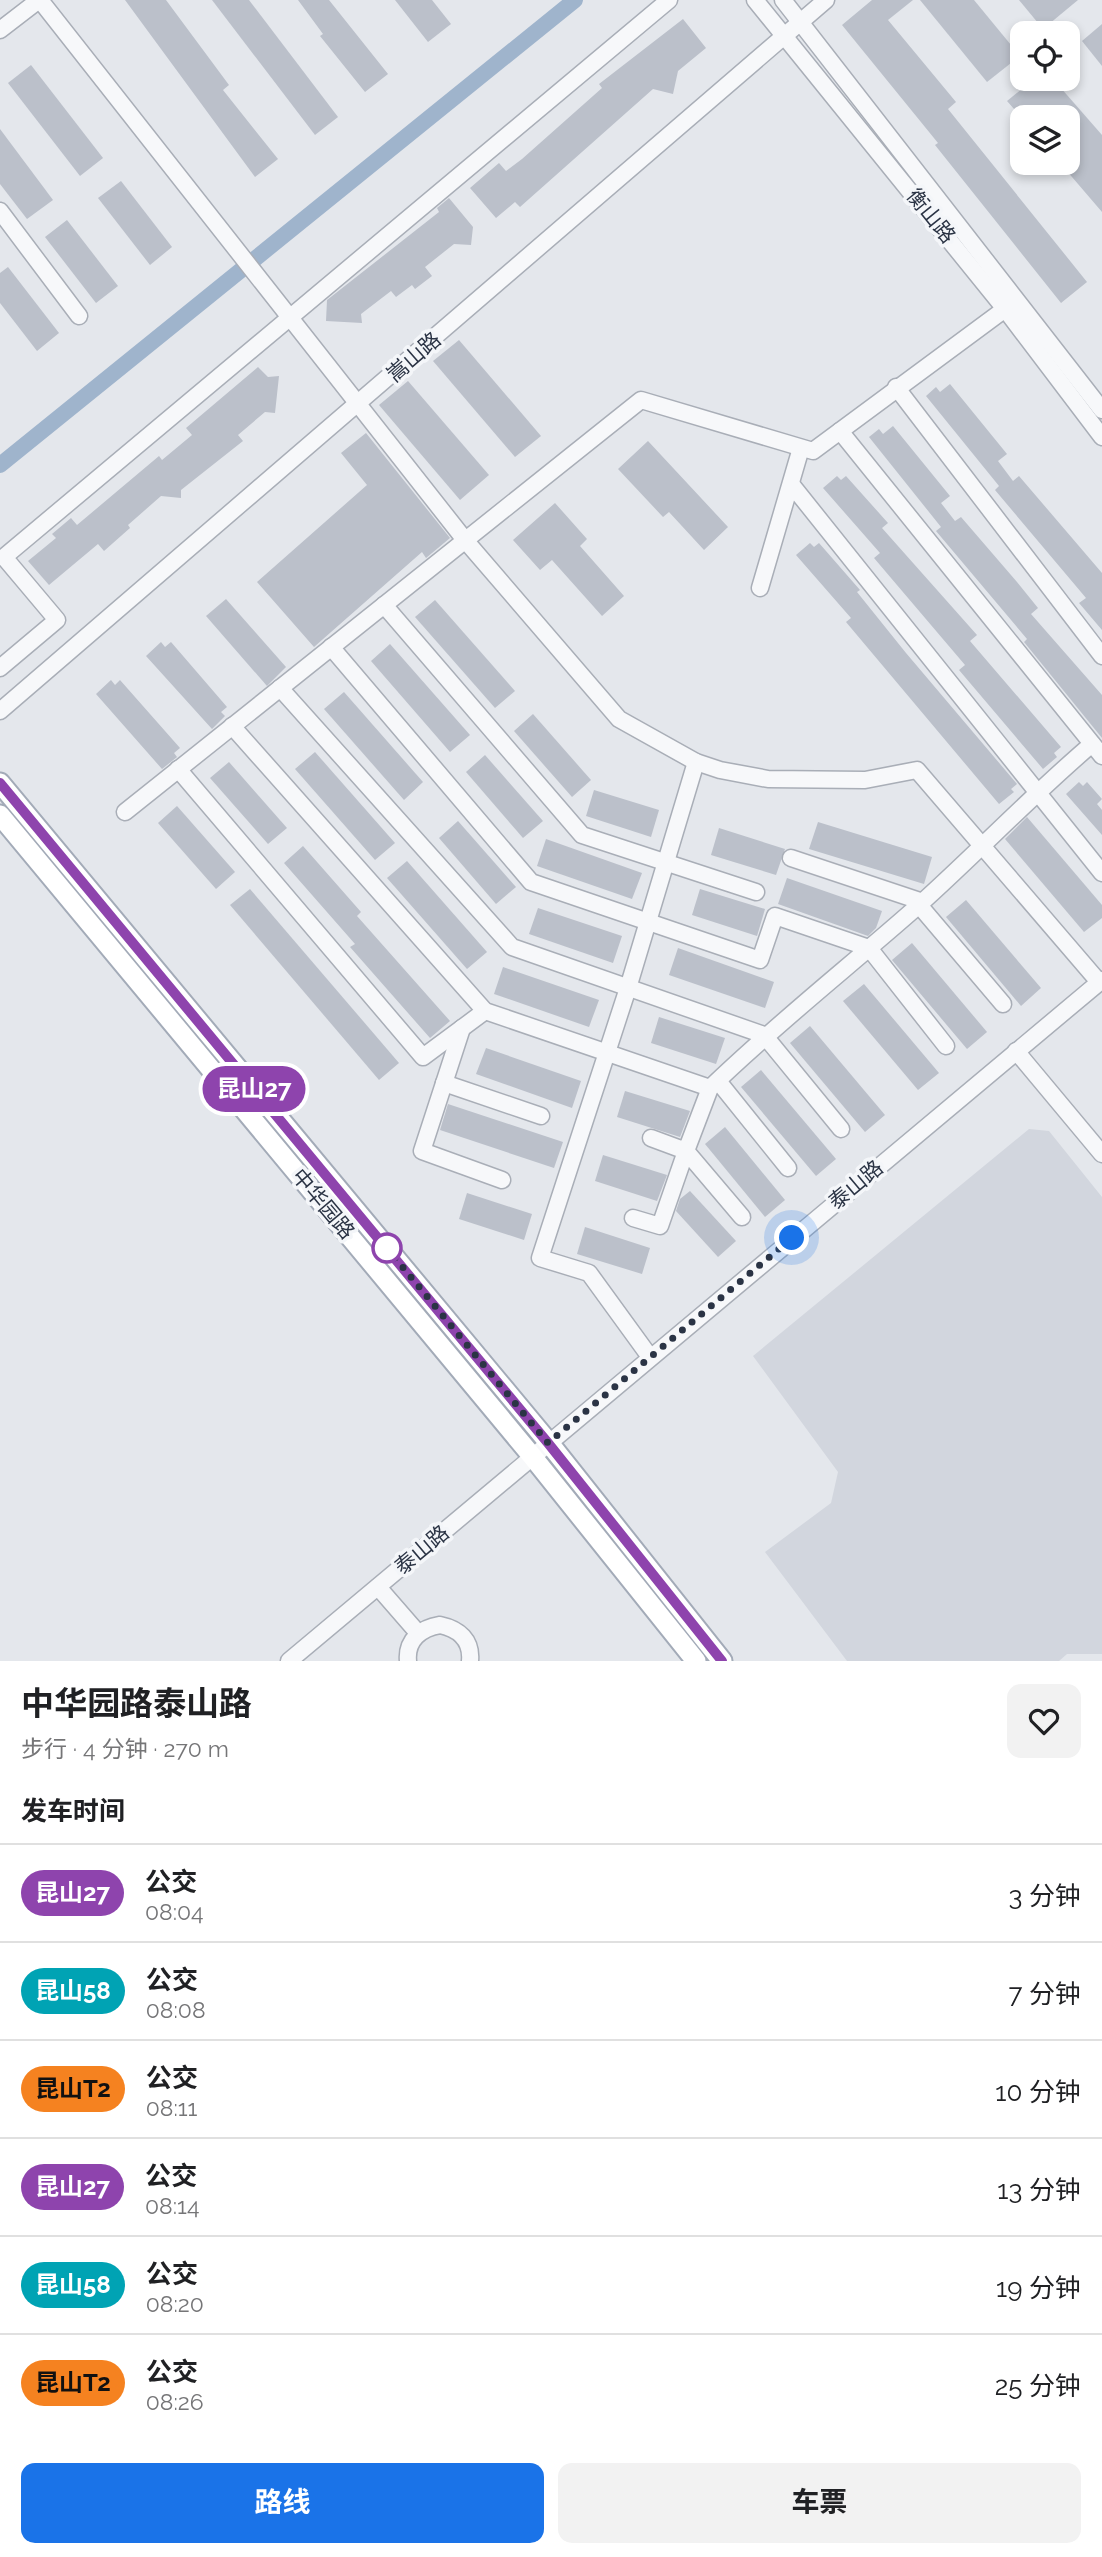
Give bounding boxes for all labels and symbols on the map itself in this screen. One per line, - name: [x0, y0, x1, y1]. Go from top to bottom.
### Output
- street label: 衡山路: [902, 183, 961, 248]
- street label: 嵩山路: [382, 327, 446, 387]
- line badge: 昆山27: [205, 1066, 303, 1112]
- street label: 泰山路: [824, 1155, 888, 1214]
- street label: 中华园路: [287, 1163, 360, 1244]
- your location: [774, 1220, 809, 1255]
- unlabelled marker: [372, 1233, 402, 1263]
- street label: 泰山路: [390, 1520, 454, 1579]

